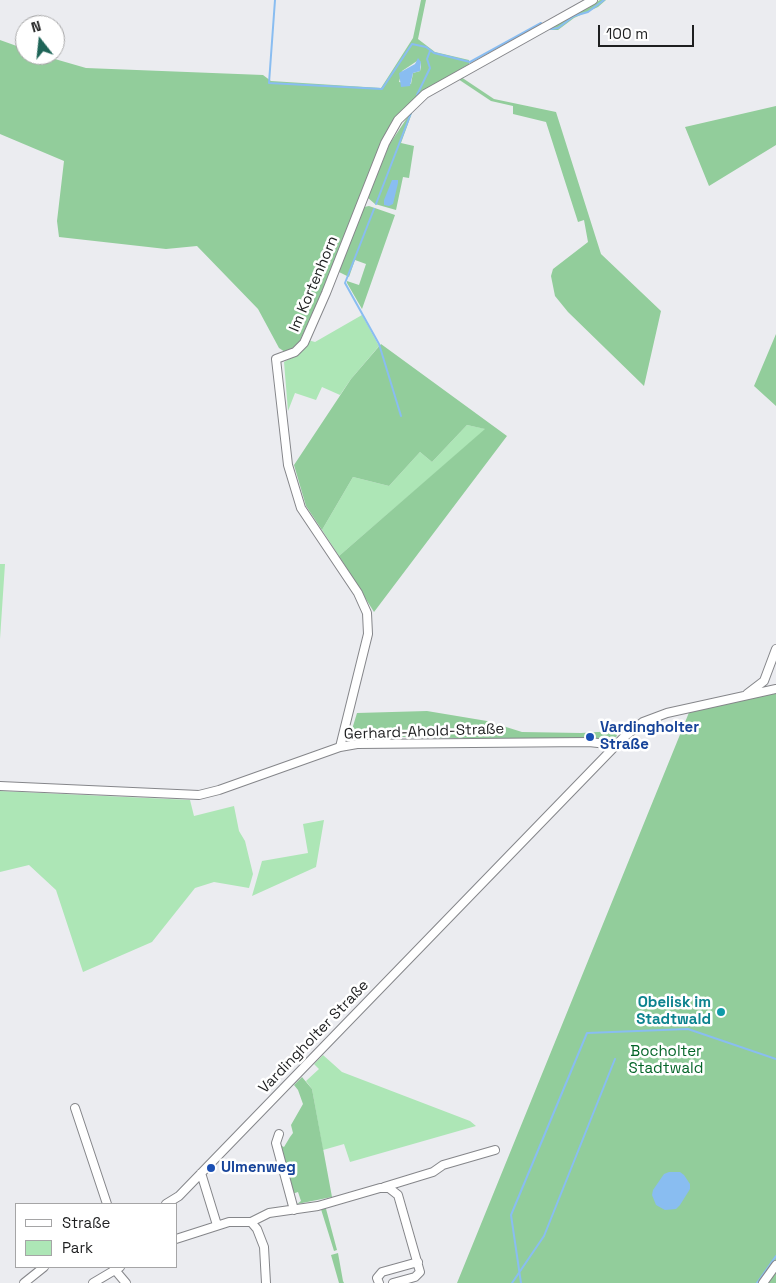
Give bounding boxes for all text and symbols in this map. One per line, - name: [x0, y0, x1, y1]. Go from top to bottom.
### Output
- north arrow: [15, 15, 65, 65]
- scale bar: [601, 15, 697, 47]
- text: N: [29, 17, 43, 36]
- text: 100 m: [606, 24, 648, 43]
- street label: Im Kortenhorn: [286, 233, 342, 335]
- place label: Vardingholter Straße: [600, 719, 699, 754]
- street label: Gerhard-Ahold-Straße: [344, 720, 504, 744]
- marker: Vardingholter Straße: [584, 731, 596, 743]
- street label: Vardingholter Straße: [255, 977, 373, 1097]
- place label: Obelisk im Stadtwald: [636, 994, 711, 1029]
- marker: Obelisk im Stadtwald: [715, 1006, 727, 1018]
- park label: Bocholter Stadtwald: [629, 1043, 703, 1078]
- place label: Ulmenweg: [221, 1159, 296, 1177]
- marker: Ulmenweg: [205, 1162, 217, 1174]
- legend: [15, 1203, 178, 1268]
- text: Straße: [62, 1213, 110, 1232]
- text: Park: [62, 1238, 93, 1257]

